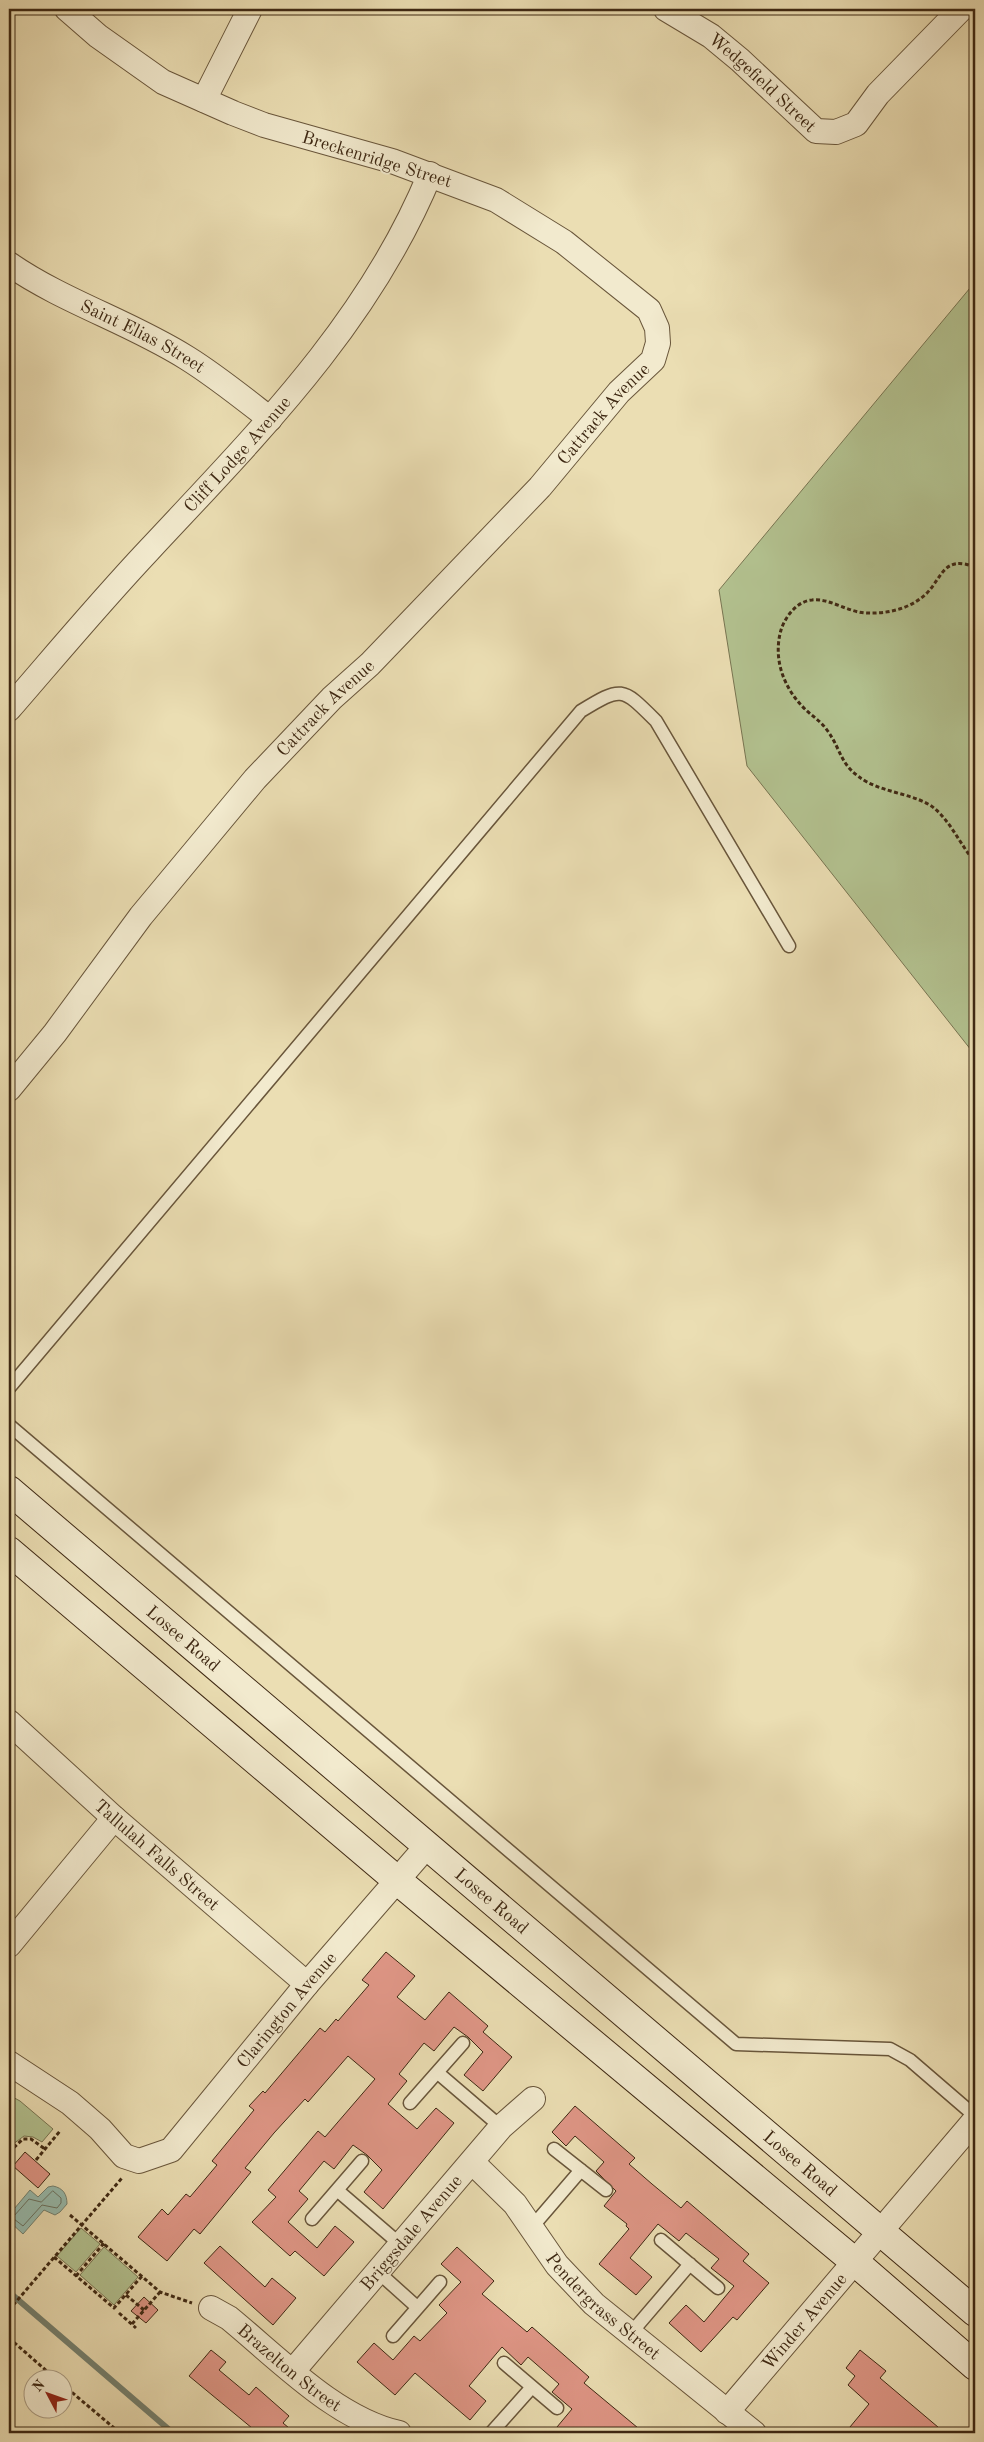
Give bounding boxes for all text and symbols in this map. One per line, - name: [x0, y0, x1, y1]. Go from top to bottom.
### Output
- street label: Wedgefield Street: [705, 30, 819, 136]
- street label: Breckenridge Street: [300, 129, 454, 191]
- street label: Saint Elias Street: [77, 297, 208, 377]
- street label: Cattrack Avenue: [554, 360, 654, 469]
- street label: Cliff Lodge Avenue: [181, 393, 295, 516]
- street label: Cattrack Avenue: [274, 657, 378, 760]
- street label: Losee Road: [142, 1603, 223, 1675]
- street label: Tallulah Falls Street: [90, 1797, 223, 1914]
- street label: Losee Road: [451, 1865, 532, 1938]
- street label: Clarington Avenue: [234, 1949, 340, 2072]
- street label: Losee Road: [759, 2128, 840, 2200]
- street label: Briggsdale Avenue: [358, 2172, 466, 2294]
- street label: Pendergrass Street: [542, 2250, 663, 2364]
- street label: Winder Avenue: [759, 2270, 851, 2374]
- street label: Brazelton Street: [234, 2321, 344, 2416]
- north arrow: [22, 2370, 72, 2420]
- text: N: [30, 2377, 48, 2395]

